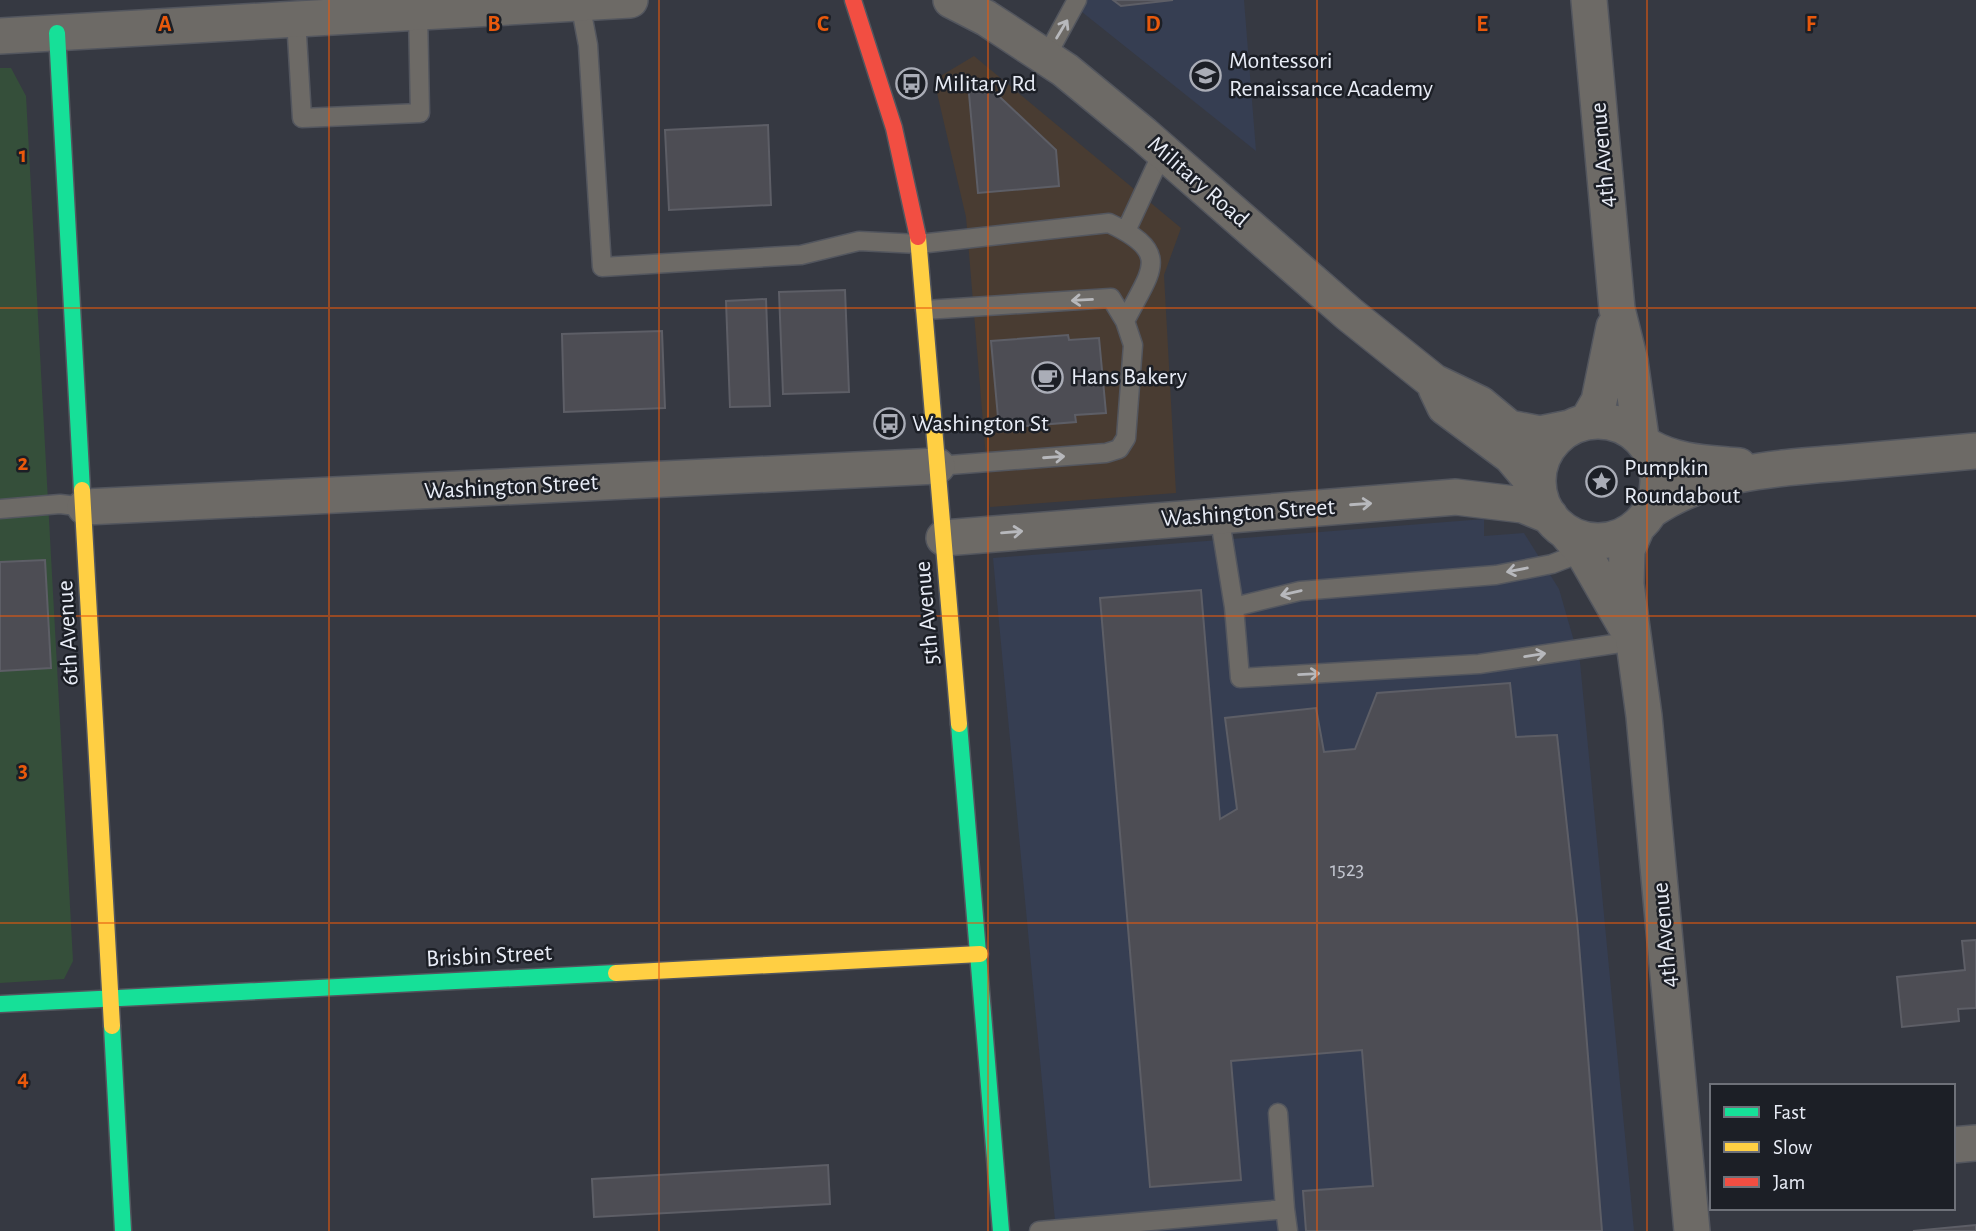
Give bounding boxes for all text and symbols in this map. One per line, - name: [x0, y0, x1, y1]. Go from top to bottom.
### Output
- text: A: [158, 13, 172, 36]
- text: B: [487, 13, 501, 36]
- text: C: [817, 13, 829, 36]
- text: D: [1145, 13, 1161, 36]
- text: E: [1476, 13, 1488, 36]
- text: F: [1806, 13, 1817, 36]
- one-way arrow: [1056, 19, 1070, 39]
- place label: Montessori Renaissance Academy: [1229, 49, 1433, 101]
- school or university icon: Montessori Renaissance Academy: [1189, 58, 1223, 92]
- bus stop icon: Military Rd: [894, 67, 928, 101]
- place label: Military Rd: [934, 72, 1036, 96]
- street label: 4th Avenue: [1586, 101, 1620, 209]
- street label: Military Road: [1143, 132, 1253, 232]
- text: 1: [19, 144, 27, 167]
- one-way arrow: [1071, 294, 1094, 307]
- cafe icon: Hans Bakery: [1031, 360, 1065, 394]
- place label: Hans Bakery: [1071, 365, 1187, 389]
- bus stop icon: Washington St: [872, 407, 906, 441]
- place label: Washington St: [912, 412, 1049, 436]
- one-way arrow: [1043, 450, 1065, 463]
- text: 2: [18, 452, 29, 475]
- place label: Pumpkin Roundabout: [1624, 456, 1741, 508]
- place icon: Pumpkin Roundabout: [1584, 465, 1618, 499]
- street label: Washington Street: [423, 470, 599, 504]
- street label: Washington Street: [1160, 495, 1336, 531]
- one-way arrow: [1349, 497, 1371, 510]
- one-way arrow: [1000, 525, 1023, 538]
- street label: 5th Avenue: [911, 560, 943, 666]
- one-way arrow: [1506, 564, 1529, 578]
- street label: 6th Avenue: [53, 580, 83, 686]
- one-way arrow: [1280, 587, 1303, 600]
- one-way arrow: [1523, 649, 1546, 662]
- one-way arrow: [1297, 667, 1319, 680]
- text: 3: [18, 759, 28, 782]
- house number: 1523: [1330, 859, 1364, 880]
- street label: 4th Avenue: [1648, 881, 1682, 989]
- street label: Brisbin Street: [425, 941, 553, 971]
- text: 4: [17, 1067, 29, 1090]
- legend: [1710, 1084, 1955, 1210]
- text: Fast: [1773, 1102, 1806, 1123]
- text: Slow: [1773, 1137, 1812, 1158]
- text: Jam: [1773, 1172, 1805, 1193]

